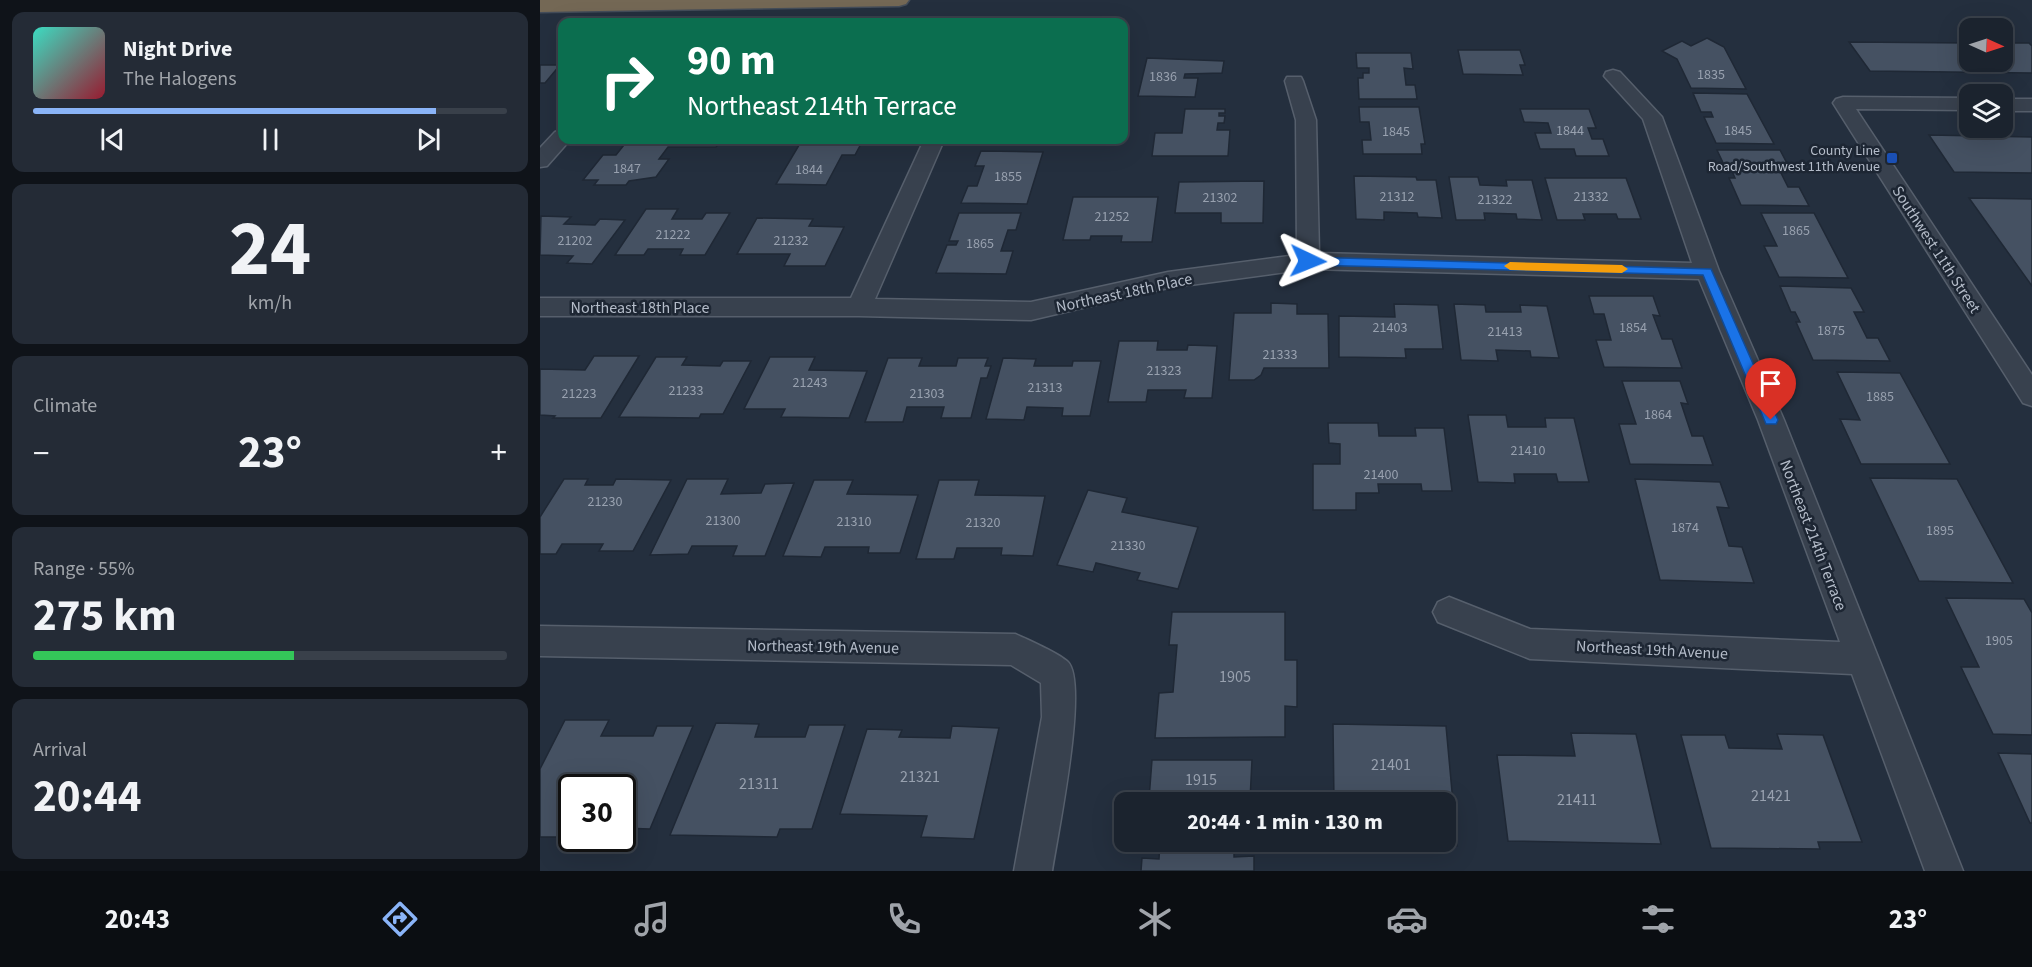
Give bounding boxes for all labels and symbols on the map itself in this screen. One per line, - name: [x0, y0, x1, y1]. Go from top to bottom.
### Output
- north arrow: [1959, 18, 2013, 72]
- house number: 1835: [1697, 65, 1725, 85]
- house number: 1836: [1149, 67, 1177, 87]
- house number: 1844: [1556, 121, 1584, 141]
- house number: 1845: [1724, 121, 1752, 141]
- house number: 1845: [1382, 122, 1410, 142]
- place label: County Line Road/Southwest 11th Avenue: [1708, 141, 1880, 177]
- marker: County Line Road/Southwest 11th Avenue: [1885, 151, 1899, 165]
- house number: 1847: [613, 159, 641, 179]
- house number: 1844: [795, 160, 823, 180]
- house number: 1855: [994, 167, 1022, 187]
- street label: Southwest 11th Street: [1887, 182, 1986, 318]
- house number: 21312: [1380, 187, 1414, 207]
- house number: 21332: [1574, 187, 1608, 207]
- house number: 21302: [1203, 188, 1237, 208]
- house number: 21322: [1478, 190, 1512, 210]
- house number: 21252: [1095, 207, 1129, 227]
- house number: 1865: [1782, 221, 1810, 241]
- house number: 21222: [656, 225, 690, 245]
- position arrow: [1276, 229, 1340, 293]
- house number: 21202: [558, 231, 592, 251]
- house number: 21232: [774, 231, 808, 251]
- house number: 1865: [966, 234, 994, 254]
- street label: Northeast 18th Place: [1054, 268, 1194, 318]
- street label: Northeast 18th Place: [571, 297, 709, 319]
- house number: 21403: [1373, 318, 1407, 338]
- house number: 1854: [1619, 318, 1647, 338]
- house number: 1875: [1817, 321, 1845, 341]
- house number: 21413: [1488, 322, 1522, 342]
- house number: 21333: [1263, 345, 1297, 365]
- pin: [1745, 358, 1796, 420]
- house number: 21323: [1147, 361, 1181, 381]
- house number: 21243: [793, 373, 827, 393]
- house number: 21313: [1028, 378, 1062, 398]
- house number: 21233: [669, 381, 703, 401]
- house number: 21223: [562, 384, 596, 404]
- house number: 21303: [910, 384, 944, 404]
- house number: 1885: [1866, 387, 1894, 407]
- house number: 1864: [1644, 405, 1672, 425]
- house number: 21410: [1511, 441, 1545, 461]
- street label: Northeast 214th Terrace: [1774, 457, 1852, 614]
- house number: 21400: [1364, 465, 1398, 485]
- house number: 21230: [588, 492, 622, 512]
- house number: 21300: [706, 511, 740, 531]
- house number: 21310: [837, 512, 871, 532]
- house number: 21320: [966, 513, 1000, 533]
- house number: 1874: [1671, 518, 1699, 538]
- house number: 1895: [1926, 521, 1954, 541]
- house number: 21330: [1111, 536, 1145, 556]
- house number: 1905: [1985, 631, 2013, 651]
- street label: Northeast 19th Avenue: [747, 635, 899, 659]
- street label: Northeast 19th Avenue: [1575, 635, 1728, 665]
- house number: 1905: [1219, 666, 1251, 688]
- house number: 21401: [1371, 754, 1411, 776]
- house number: 21321: [900, 766, 940, 788]
- house number: 1915: [1185, 769, 1217, 791]
- house number: 21311: [739, 773, 779, 795]
- speed limit sign: 30: [558, 774, 636, 852]
- house number: 21421: [1751, 785, 1791, 807]
- house number: 21411: [1557, 789, 1597, 811]

